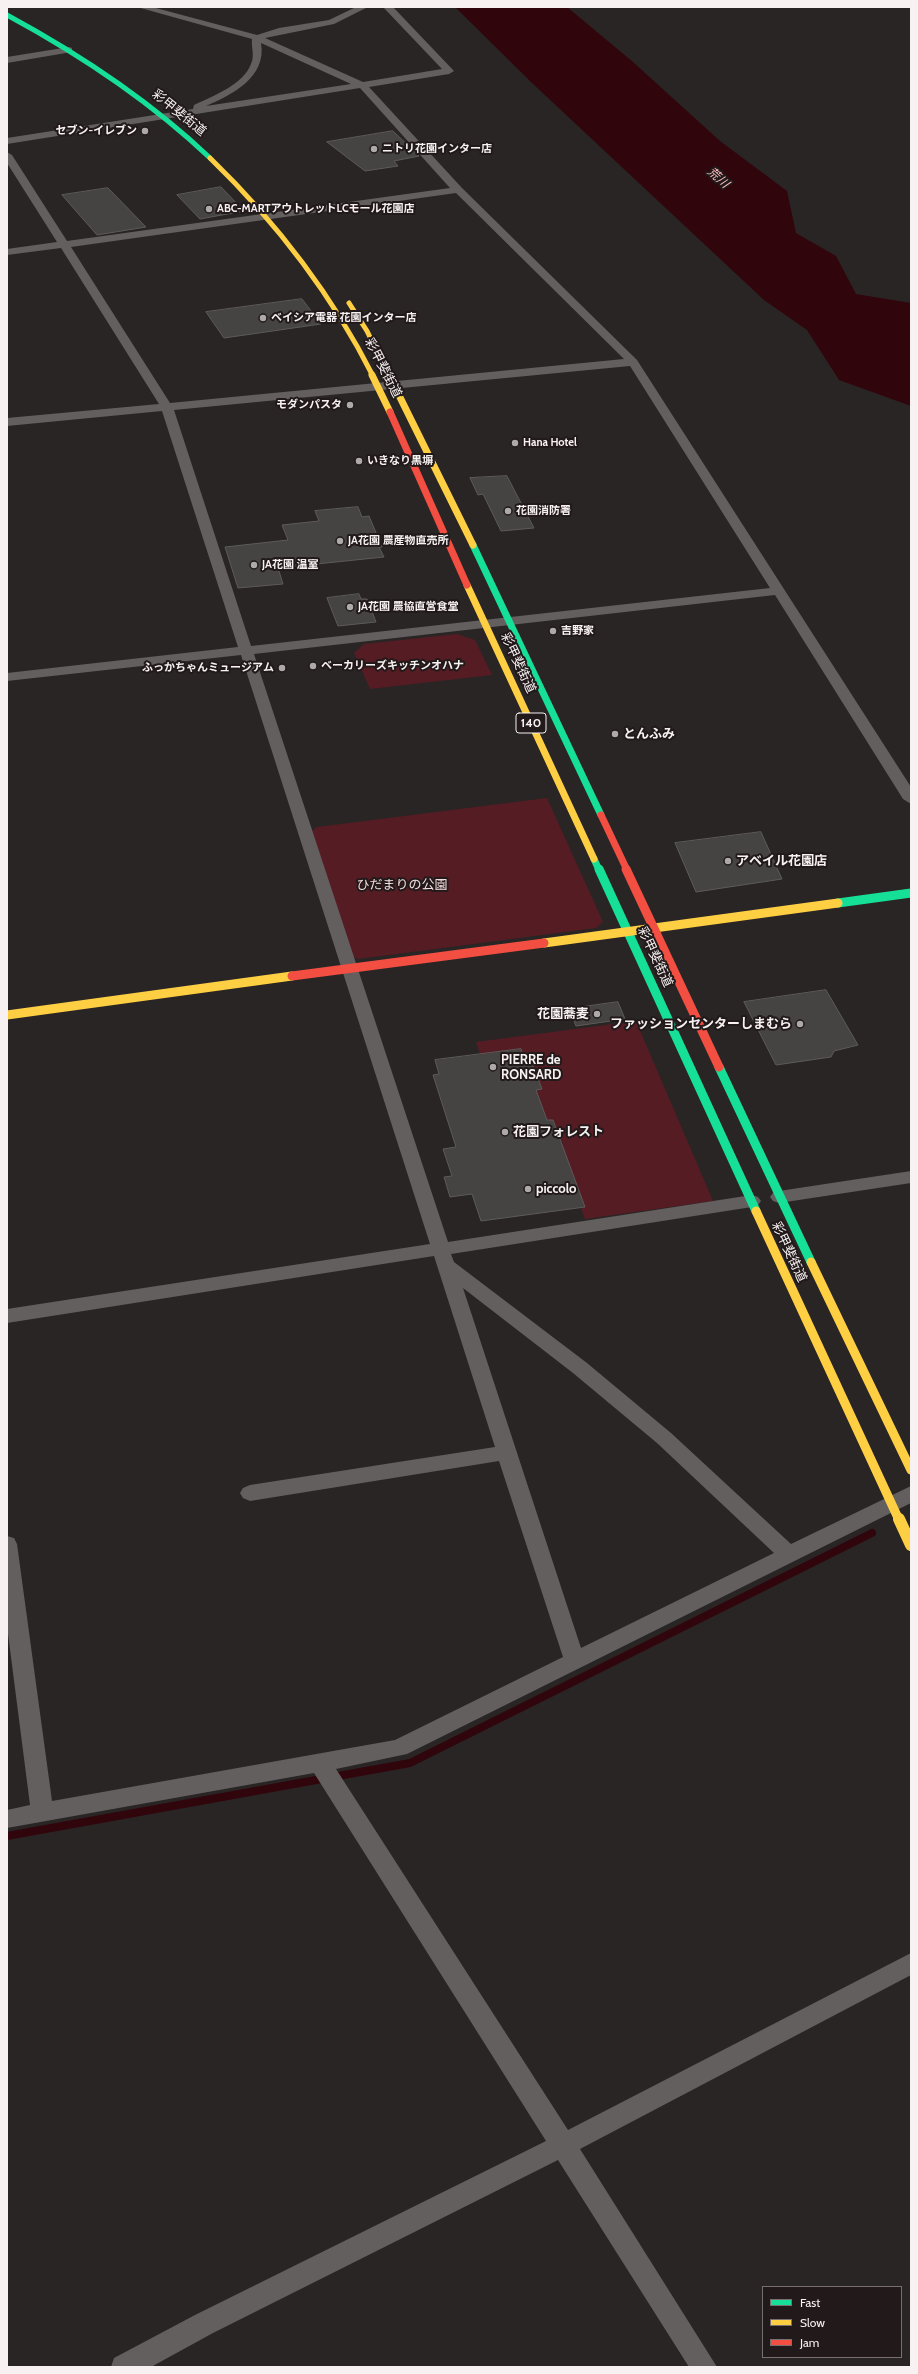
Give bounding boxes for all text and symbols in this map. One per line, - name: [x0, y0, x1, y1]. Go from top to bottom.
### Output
- street label: 彩甲斐街道: [149, 86, 209, 140]
- place label: セブン-イレブン: [55, 124, 137, 138]
- marker: セブン-イレブン: [140, 126, 150, 136]
- place label: ニトリ花園インター店: [382, 142, 492, 156]
- marker: ニトリ花園インター店: [369, 144, 379, 154]
- water label: 荒川: [704, 165, 732, 191]
- place label: ABC-MARTアウトレットLCモール花園店: [217, 202, 415, 216]
- marker: ABC-MARTアウトレットLCモール花園店: [204, 204, 214, 214]
- place label: ベイシア電器 花園インター店: [271, 311, 416, 325]
- marker: ベイシア電器 花園インター店: [258, 313, 268, 323]
- street label: 彩甲斐街道: [361, 336, 405, 400]
- place label: モダンパスタ: [276, 398, 342, 412]
- marker: モダンパスタ: [345, 400, 355, 410]
- place label: Hana Hotel: [523, 436, 577, 450]
- marker: Hana Hotel: [510, 438, 520, 448]
- place label: いきなり黒塀: [367, 454, 433, 468]
- marker: いきなり黒塀: [354, 456, 364, 466]
- place label: 花園消防署: [516, 504, 571, 518]
- marker: 花園消防署: [503, 506, 513, 516]
- place label: JA花園 農産物直売所: [348, 534, 448, 548]
- marker: JA花園 農産物直売所: [335, 536, 345, 546]
- place label: JA花園 温室: [262, 558, 318, 572]
- marker: JA花園 温室: [249, 560, 259, 570]
- place label: JA花園 農協直営食堂: [358, 600, 458, 614]
- marker: JA花園 農協直営食堂: [345, 602, 355, 612]
- place label: 吉野家: [561, 624, 594, 638]
- marker: 吉野家: [548, 626, 558, 636]
- street label: 彩甲斐街道: [497, 630, 539, 696]
- place label: ベーカリーズキッチンオハナ: [321, 659, 464, 673]
- place label: ふっかちゃんミュージアム: [142, 661, 274, 675]
- marker: ベーカリーズキッチンオハナ: [308, 661, 318, 671]
- marker: ふっかちゃんミュージアム: [277, 663, 287, 673]
- road number: 140: [516, 713, 546, 733]
- place label: とんふみ: [623, 726, 675, 742]
- marker: とんふみ: [610, 729, 620, 739]
- place label: アベイル花園店: [736, 853, 827, 869]
- marker: アベイル花園店: [723, 856, 733, 866]
- park label: ひだまりの公園: [357, 877, 447, 893]
- street label: 彩甲斐街道: [634, 924, 676, 990]
- place label: 花園蕎麦: [537, 1006, 589, 1022]
- marker: 花園蕎麦: [592, 1009, 602, 1019]
- place label: ファッションセンターしまむら: [610, 1016, 792, 1032]
- marker: ファッションセンターしまむら: [795, 1019, 805, 1029]
- place label: PIERRE de RONSARD: [501, 1052, 561, 1083]
- marker: PIERRE de RONSARD: [488, 1062, 498, 1072]
- place label: 花園フォレスト: [513, 1124, 604, 1140]
- marker: 花園フォレスト: [500, 1127, 510, 1137]
- place label: piccolo: [536, 1181, 576, 1197]
- marker: piccolo: [523, 1184, 533, 1194]
- street label: 彩甲斐街道: [768, 1219, 810, 1285]
- legend: [762, 2286, 902, 2358]
- text: Fast: [800, 2295, 820, 2310]
- text: Slow: [800, 2315, 825, 2330]
- text: Jam: [800, 2335, 819, 2350]

